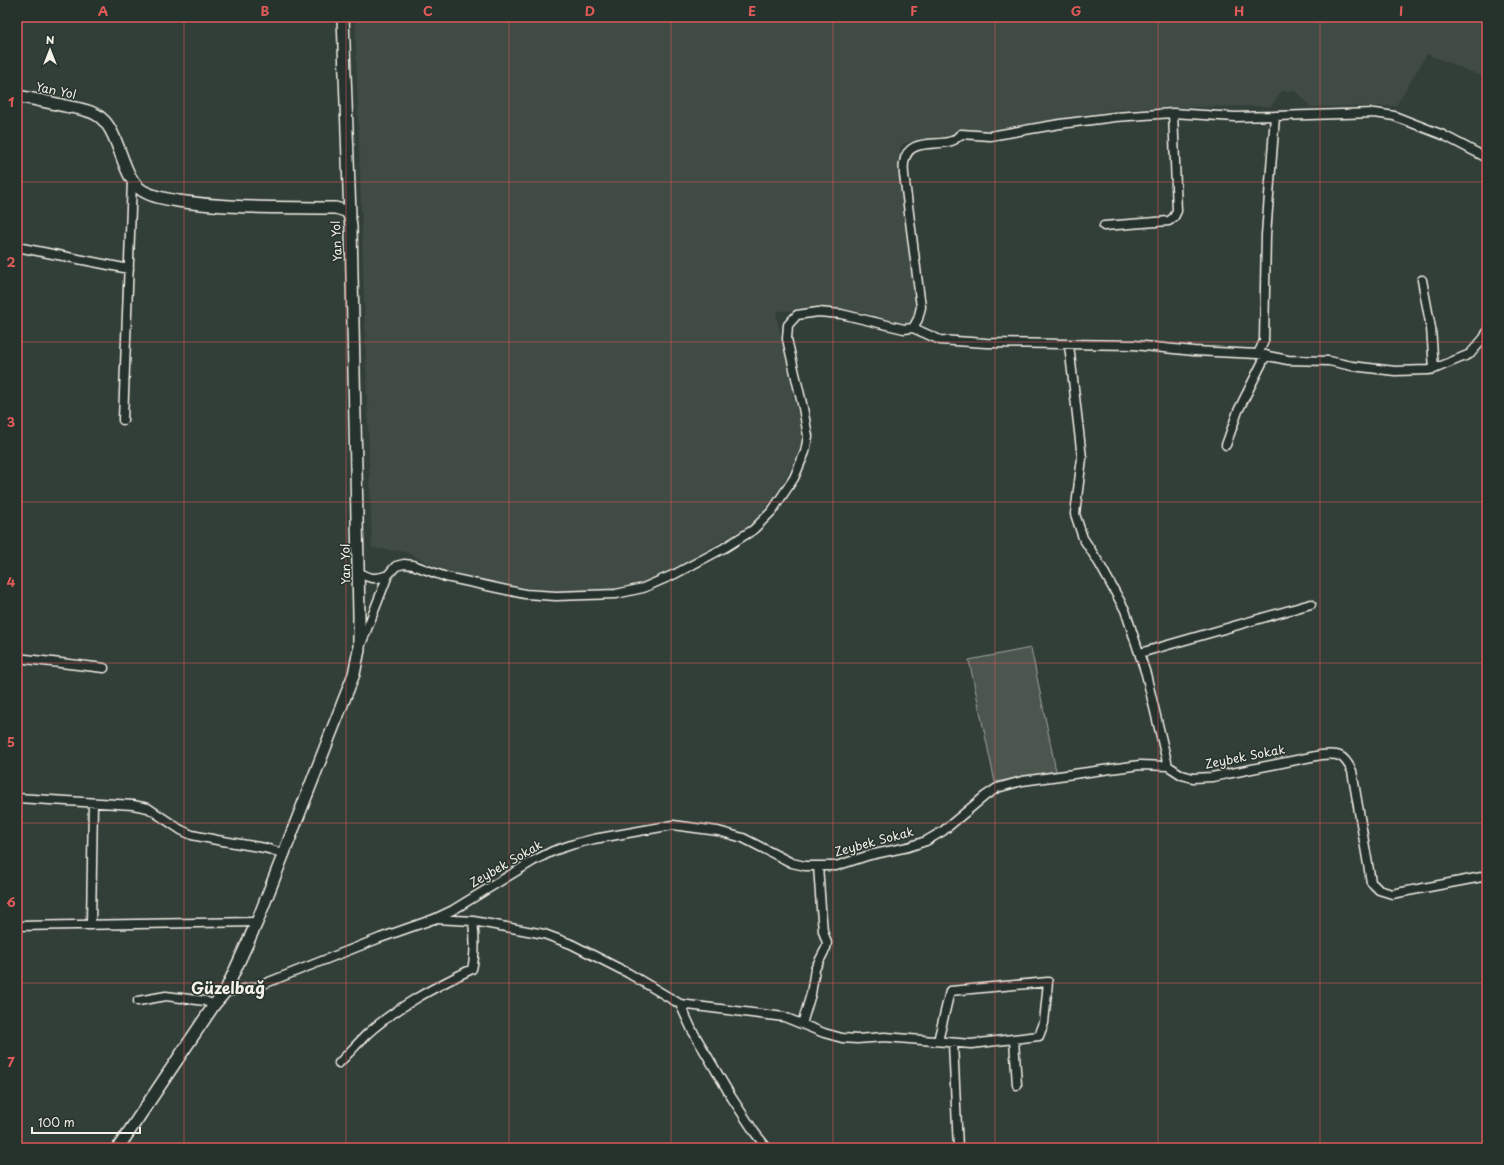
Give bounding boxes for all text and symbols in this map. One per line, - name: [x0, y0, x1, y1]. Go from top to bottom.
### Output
- text: A: [98, 1, 108, 20]
- text: B: [261, 1, 270, 20]
- text: C: [423, 1, 433, 20]
- text: D: [585, 1, 595, 20]
- text: E: [748, 1, 756, 20]
- text: F: [910, 1, 918, 20]
- text: G: [1071, 1, 1081, 20]
- text: H: [1234, 1, 1244, 20]
- text: I: [1399, 1, 1403, 20]
- north arrow: [30, 30, 70, 70]
- text: N: [46, 31, 55, 48]
- street label: Yan Yol: [34, 77, 78, 103]
- text: 1: [8, 92, 14, 111]
- street label: Yan Yol: [326, 220, 346, 262]
- text: 2: [6, 252, 16, 271]
- text: 3: [7, 412, 16, 431]
- street label: Yan Yol: [336, 543, 354, 585]
- text: 4: [7, 572, 16, 591]
- text: 5: [7, 732, 15, 751]
- street label: Zeybek Sokak: [1203, 739, 1287, 773]
- street label: Zeybek Sokak: [832, 822, 916, 860]
- street label: Zeybek Sokak: [466, 835, 545, 891]
- text: 6: [6, 892, 16, 911]
- district label: Güzelbağ: [191, 975, 265, 999]
- text: 7: [7, 1052, 15, 1071]
- scale bar: [32, 1109, 140, 1135]
- text: 100 m: [38, 1113, 75, 1131]

